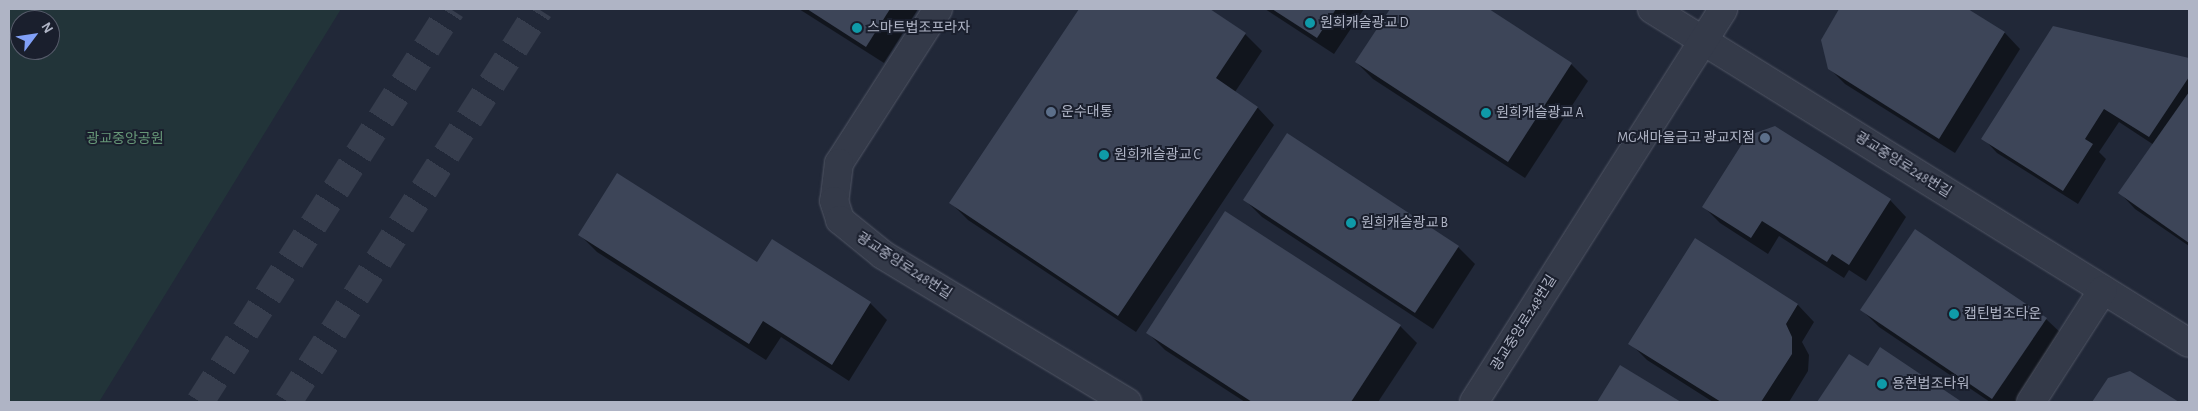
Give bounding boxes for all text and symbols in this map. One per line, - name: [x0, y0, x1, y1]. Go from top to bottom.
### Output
- north arrow: [10, 10, 60, 60]
- place label: 원희캐슬광교 D: [1320, 15, 1409, 31]
- marker: 원희캐슬광교 D: [1304, 17, 1316, 29]
- text: N: [38, 20, 56, 36]
- place label: 스마트법조프라자: [867, 20, 970, 36]
- marker: 스마트법조프라자: [851, 22, 863, 34]
- place label: 운수대통: [1061, 104, 1113, 120]
- place label: 원희캐슬광교 A: [1496, 105, 1584, 121]
- marker: 운수대통: [1045, 106, 1057, 118]
- marker: 원희캐슬광교 A: [1480, 107, 1492, 119]
- street label: 광교중앙로248번길: [1852, 129, 1954, 201]
- place label: MG새마을금고 광교지점: [1617, 130, 1755, 146]
- park label: 광교중앙공원: [86, 131, 164, 147]
- marker: MG새마을금고 광교지점: [1759, 132, 1771, 144]
- place label: 원희캐슬광교 C: [1114, 147, 1201, 163]
- marker: 원희캐슬광교 C: [1098, 149, 1110, 161]
- place label: 원희캐슬광교 B: [1361, 215, 1448, 231]
- marker: 원희캐슬광교 B: [1345, 217, 1357, 229]
- street label: 광교중앙로248번길: [853, 229, 955, 303]
- street label: 광교중앙로248번길: [1488, 272, 1560, 374]
- place label: 캡틴법조타운: [1964, 306, 2041, 322]
- marker: 캡틴법조타운: [1948, 308, 1960, 320]
- place label: 용현법조타워: [1892, 376, 1969, 392]
- marker: 용현법조타워: [1876, 378, 1888, 390]

